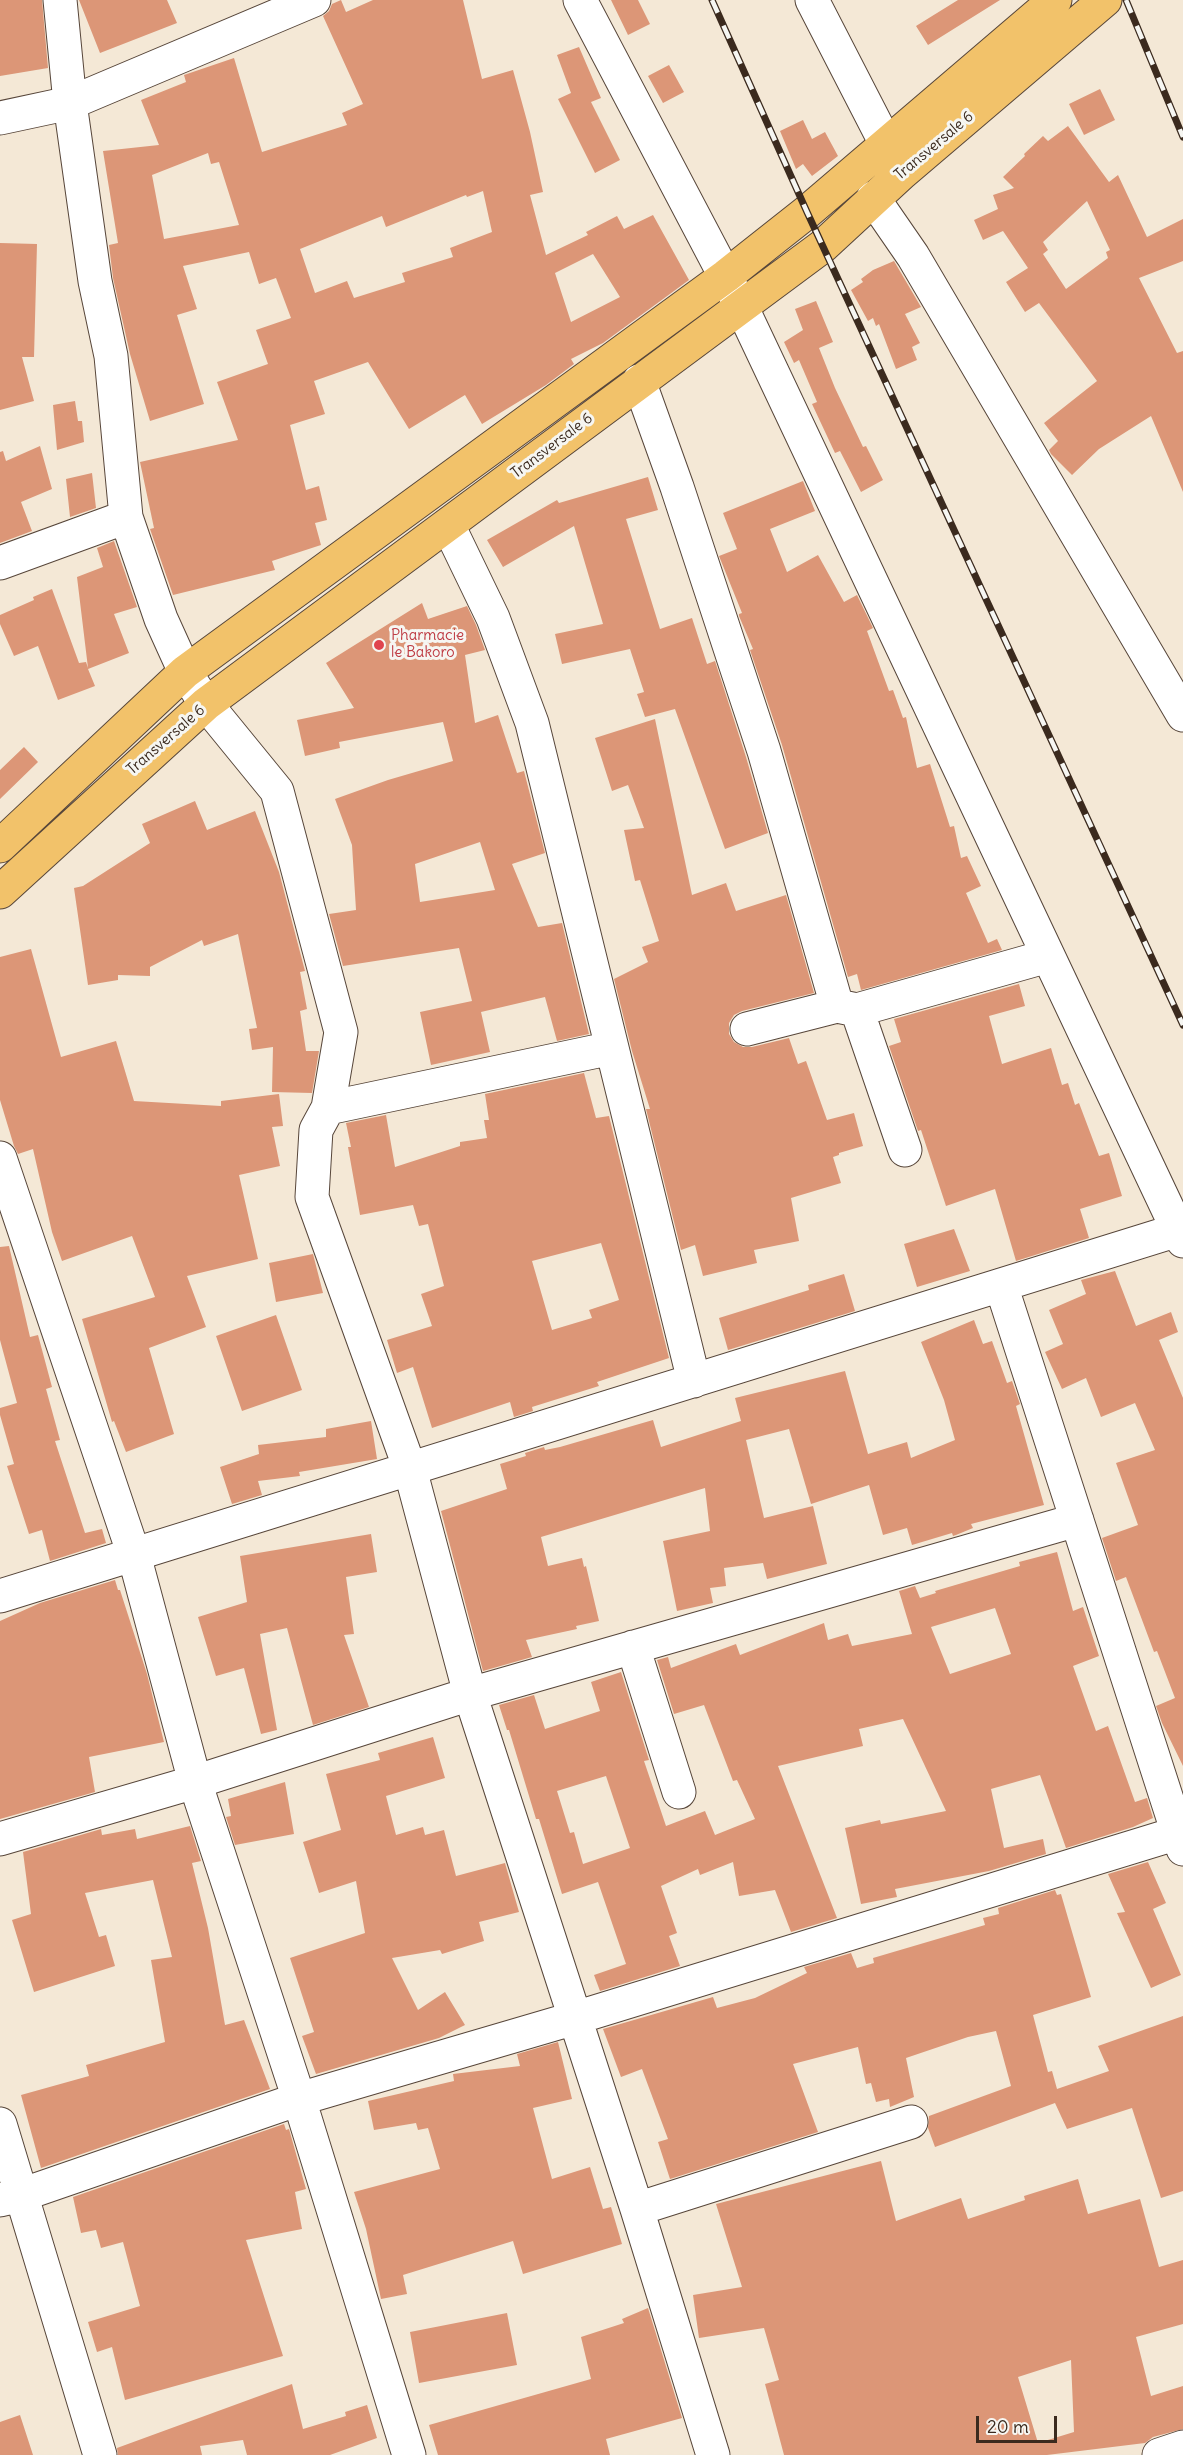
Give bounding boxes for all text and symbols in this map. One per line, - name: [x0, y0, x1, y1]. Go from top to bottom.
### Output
- street label: Transversale 6: [891, 108, 977, 184]
- street label: Transversale 6: [508, 410, 596, 482]
- place label: Pharmacie le Bakoro: [391, 627, 464, 662]
- marker: Pharmacie le Bakoro: [372, 638, 386, 652]
- street label: Transversale 6: [123, 701, 209, 779]
- scale bar: [979, 2404, 1060, 2442]
- text: 20 m: [987, 2415, 1029, 2438]

